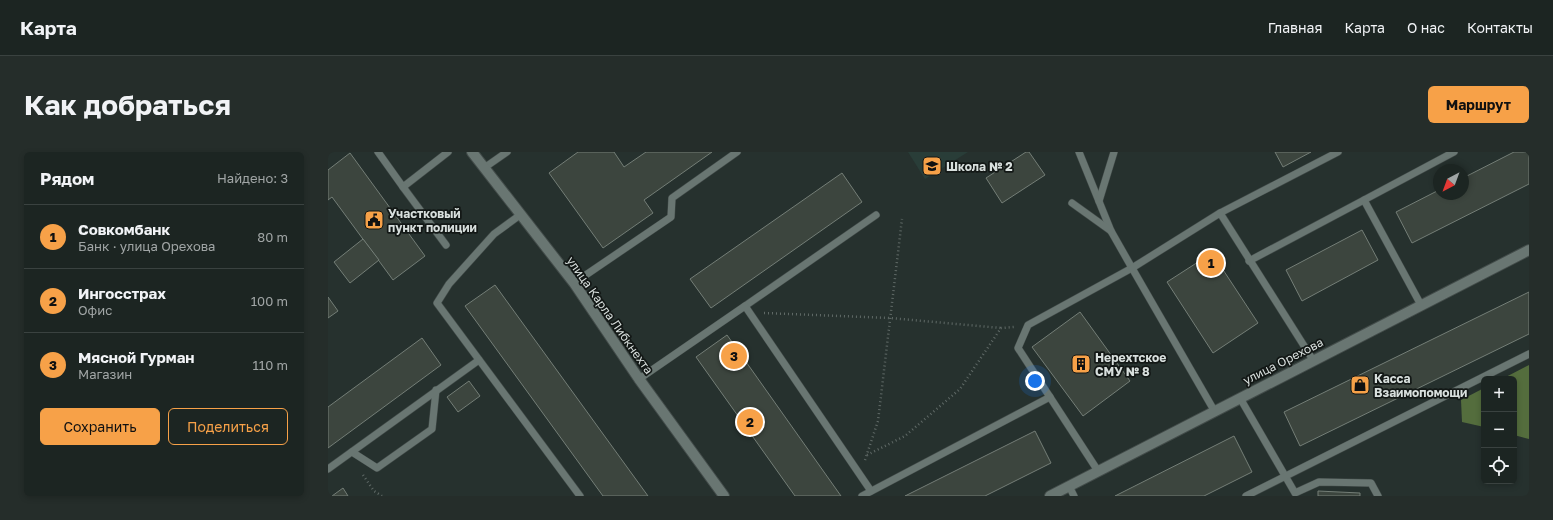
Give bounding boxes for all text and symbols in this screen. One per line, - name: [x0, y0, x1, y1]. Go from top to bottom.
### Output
- text: Карта: [20, 16, 77, 39]
- text: Главная: [1268, 19, 1322, 36]
- text: Карта: [1344, 19, 1385, 36]
- text: О нас: [1407, 19, 1445, 36]
- text: Контакты: [1467, 19, 1533, 36]
- button: Маршрут: [1428, 86, 1529, 123]
- text: Как добраться: [24, 88, 231, 121]
- school or university icon: Школа № 2: [921, 155, 943, 177]
- place label: Школа № 2: [946, 159, 1013, 174]
- north arrow: [1433, 164, 1469, 200]
- text: Рядом: [40, 168, 94, 189]
- text: Найдено: 3: [217, 170, 288, 186]
- place label: Участковый пункт полиции: [388, 206, 477, 235]
- public building icon: Участковый пункт полиции: [363, 209, 385, 231]
- text: Совкомбанк: [78, 220, 170, 238]
- text: 1: [50, 229, 56, 245]
- text: 80 m: [257, 229, 288, 245]
- text: Банк · улица Орехова: [78, 238, 215, 254]
- pin: 1: [1198, 248, 1224, 278]
- street label: улица Карла Либкнехта: [564, 253, 656, 377]
- text: Ингосстрах: [78, 284, 166, 302]
- text: 2: [49, 293, 57, 309]
- text: 100 m: [251, 293, 288, 309]
- text: Офис: [78, 302, 112, 318]
- street label: улица Орехова: [1240, 334, 1326, 388]
- pin: 3: [721, 341, 747, 371]
- text: Мясной Гурман: [78, 348, 194, 366]
- place label: Нерехтское СМУ № 8: [1095, 350, 1166, 379]
- building icon: Нерехтское СМУ № 8: [1070, 353, 1092, 375]
- text: 3: [49, 357, 57, 373]
- text: 110 m: [253, 357, 288, 373]
- text: Магазин: [78, 366, 132, 382]
- your location: [1025, 371, 1045, 391]
- place label: Касса Взаимопомощи: [1374, 371, 1467, 400]
- shop icon: Касса Взаимопомощи: [1349, 374, 1371, 396]
- map controls: [1481, 376, 1517, 484]
- button: +: [1481, 376, 1517, 412]
- pin: 2: [737, 407, 763, 437]
- button: Сохранить: [40, 408, 160, 445]
- button: Поделиться: [168, 408, 288, 445]
- button: −: [1481, 412, 1517, 448]
- button: locate: [1481, 448, 1517, 484]

